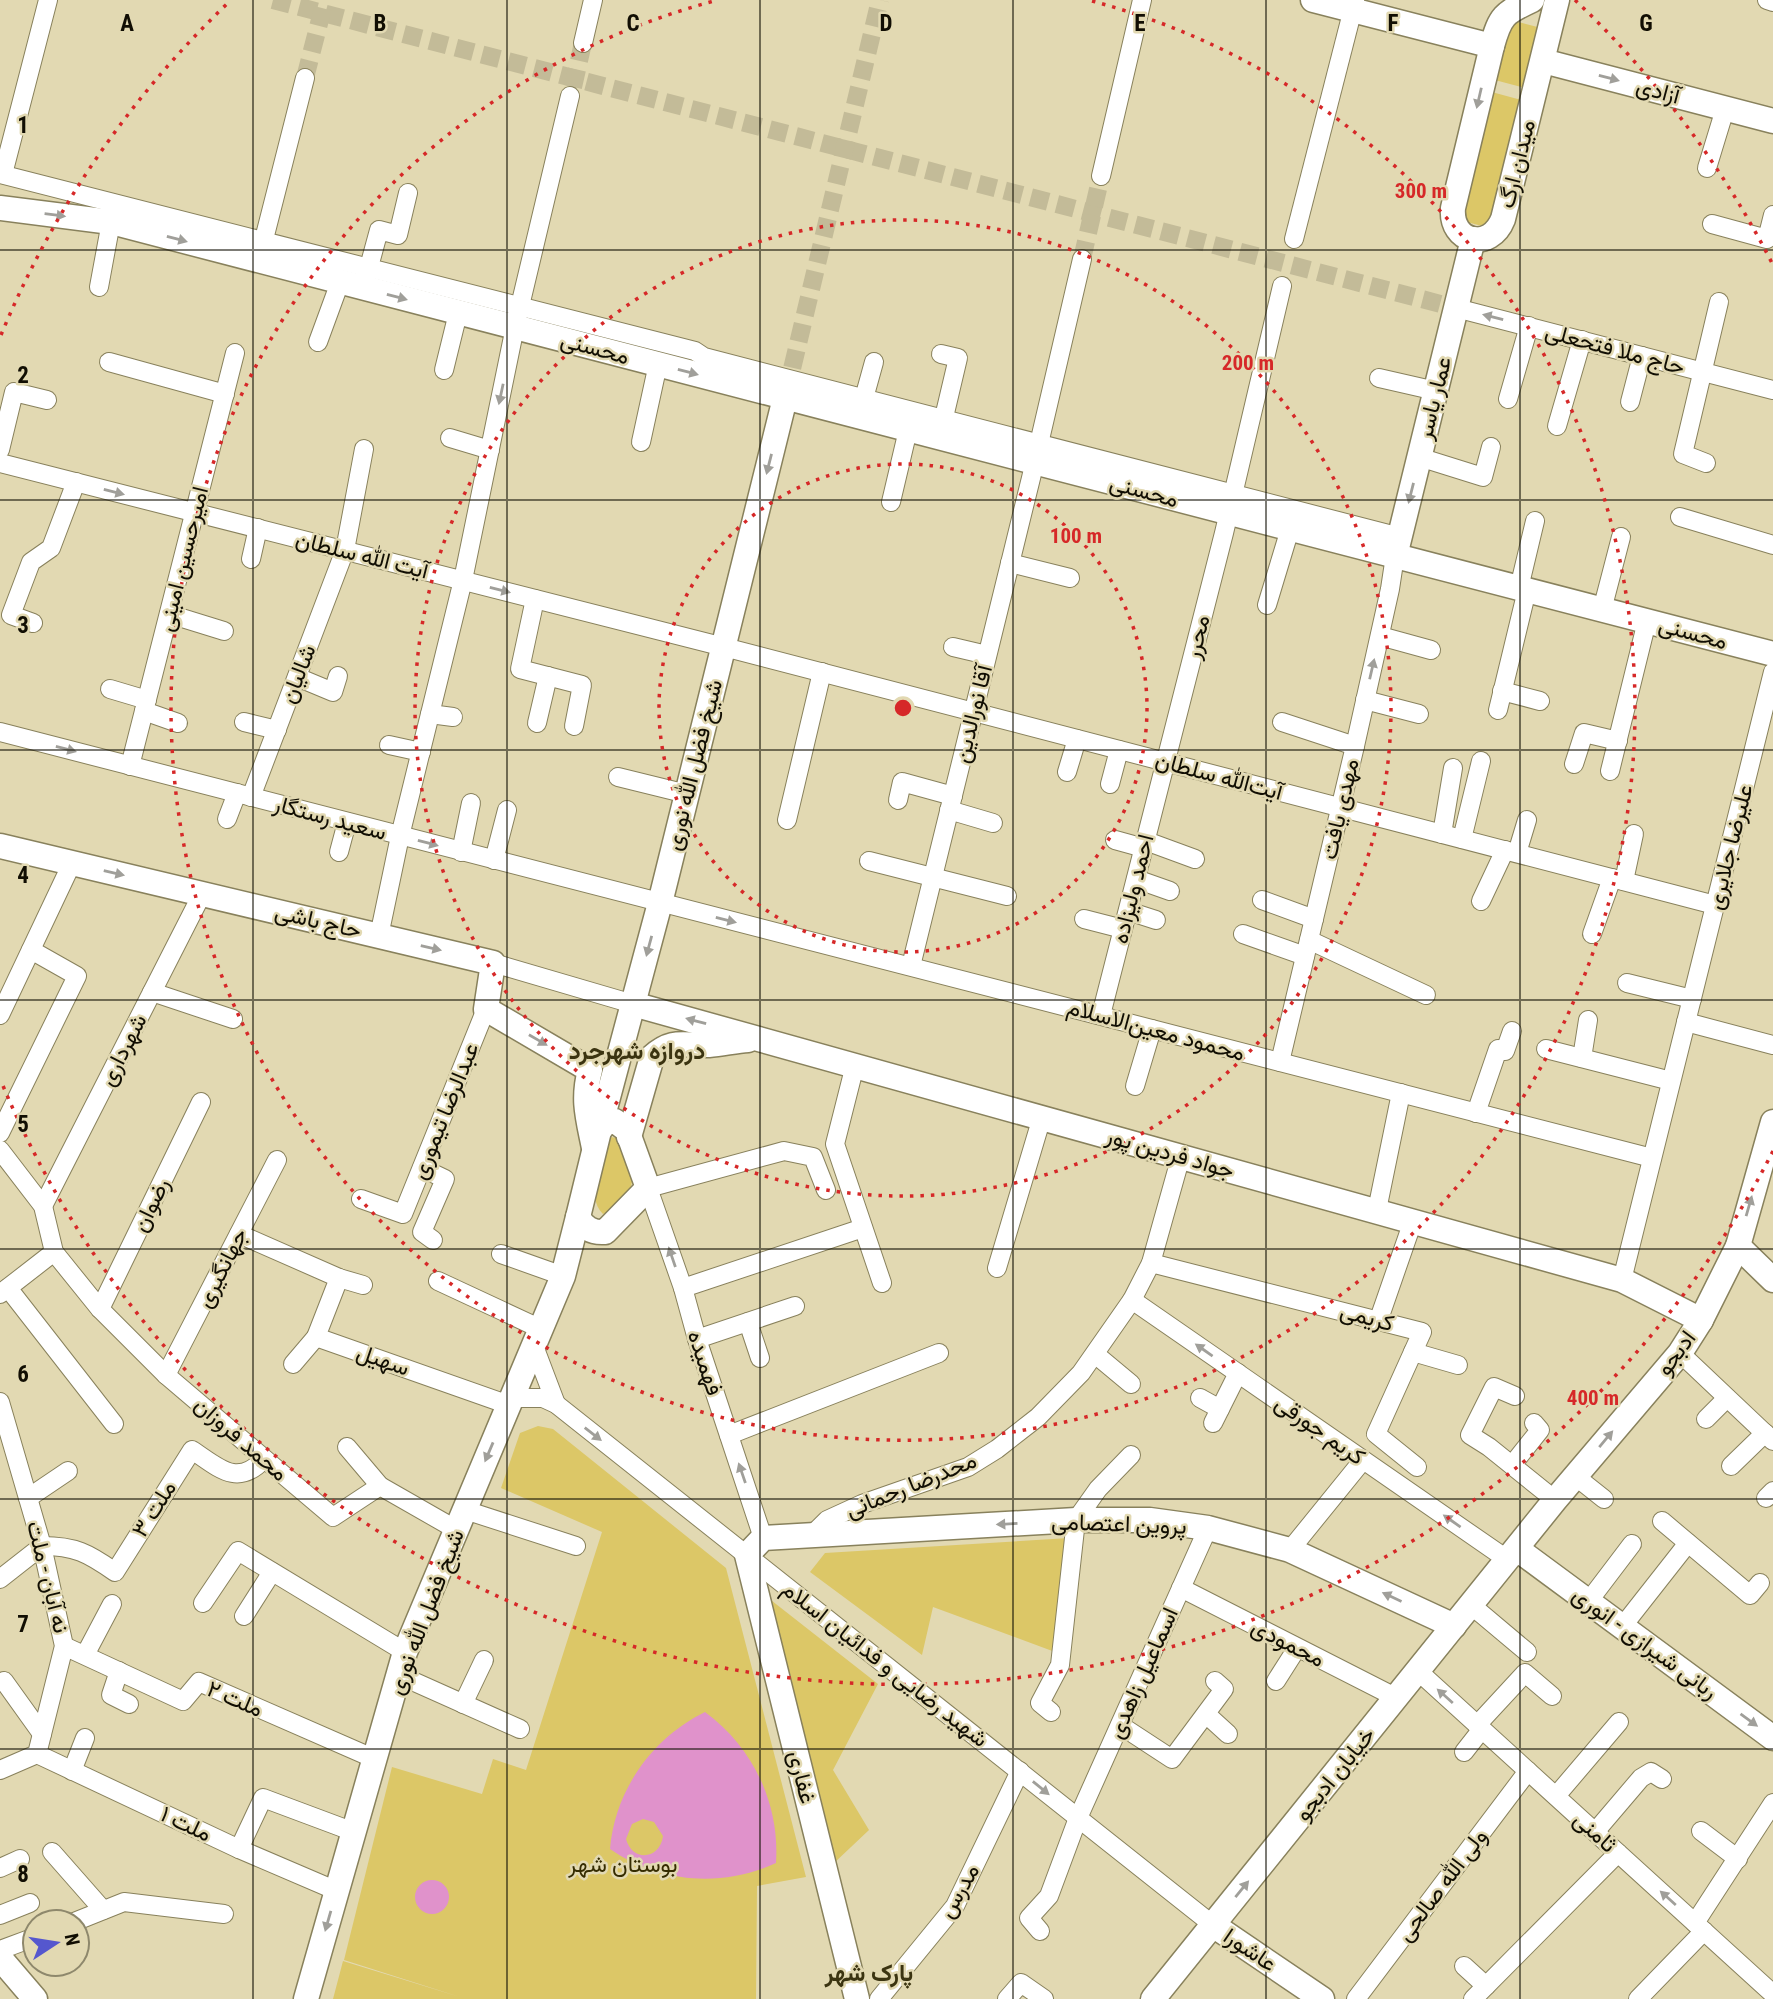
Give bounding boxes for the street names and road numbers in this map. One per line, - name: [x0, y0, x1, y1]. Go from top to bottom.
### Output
- street label: آزادی: [1633, 72, 1684, 111]
- street label: میدان ارگ: [1493, 117, 1542, 211]
- street label: حاج ملا فتحعلی: [1542, 317, 1688, 383]
- street label: محسنی: [558, 326, 632, 370]
- street label: عمار یاسر: [1410, 354, 1458, 444]
- street label: محسنی: [1107, 469, 1181, 513]
- street label: امیرحسین امینی: [152, 484, 215, 634]
- street label: آیت الله سلطان: [293, 525, 433, 585]
- street label: محسنی: [1656, 611, 1730, 655]
- street label: محرر: [1178, 612, 1216, 663]
- street label: شالیان: [275, 641, 321, 707]
- street label: آقا نورالدین: [948, 661, 1000, 766]
- street label: شیخ فضل الله نوری: [660, 677, 730, 854]
- street label: آیت‌الله سلطان: [1152, 746, 1287, 806]
- street label: مهدی یافت: [1315, 756, 1366, 862]
- street label: علیرضا جلایری: [1701, 781, 1760, 913]
- street label: سعید رستگار: [269, 790, 389, 847]
- street label: احمد ولیزاده: [1106, 832, 1161, 947]
- street label: حاج باشی: [272, 898, 364, 946]
- street label: محمود معین‌الاسلام: [1064, 993, 1248, 1068]
- street label: شهرداری: [93, 1010, 153, 1091]
- street label: عبدالرضا تیموری: [405, 1039, 486, 1184]
- street label: جواد فردین پور: [1101, 1122, 1237, 1186]
- street label: رضوان: [126, 1174, 176, 1237]
- street label: جهانگیری: [191, 1224, 254, 1313]
- street label: کریمی: [1337, 1297, 1397, 1338]
- street label: ادبجو: [1650, 1325, 1702, 1381]
- street label: فهمیده: [681, 1327, 728, 1399]
- street label: سهیل: [353, 1338, 413, 1383]
- street label: کریم جورقی: [1269, 1389, 1370, 1472]
- street label: محمد فروزان: [188, 1391, 293, 1488]
- street label: محدرضا رحمانی: [842, 1446, 981, 1524]
- street label: ملت ۳: [126, 1476, 182, 1542]
- street label: پروین اعتصامی: [1051, 1508, 1187, 1542]
- street label: نه آبان - ملت: [21, 1518, 75, 1636]
- street label: شیخ فضل الله نوری: [382, 1526, 472, 1699]
- street label: شهید رضایی و فدائیان اسلام: [776, 1575, 993, 1754]
- street label: ربانی شیرازی - انوری: [1566, 1581, 1723, 1706]
- street label: اسماعیل زاهدی: [1102, 1603, 1185, 1743]
- street label: محمودی: [1246, 1613, 1329, 1674]
- street label: ملت ۲: [203, 1675, 267, 1723]
- street label: خیابان ادبجو: [1289, 1722, 1382, 1827]
- street label: غفاری: [781, 1748, 822, 1806]
- street label: ملت ۱: [156, 1801, 216, 1847]
- street label: ثامنی: [1568, 1806, 1622, 1858]
- street label: ولی الله صالحی: [1391, 1823, 1493, 1947]
- street label: مدرس: [933, 1859, 986, 1923]
- street label: عاشورا: [1218, 1923, 1282, 1978]

